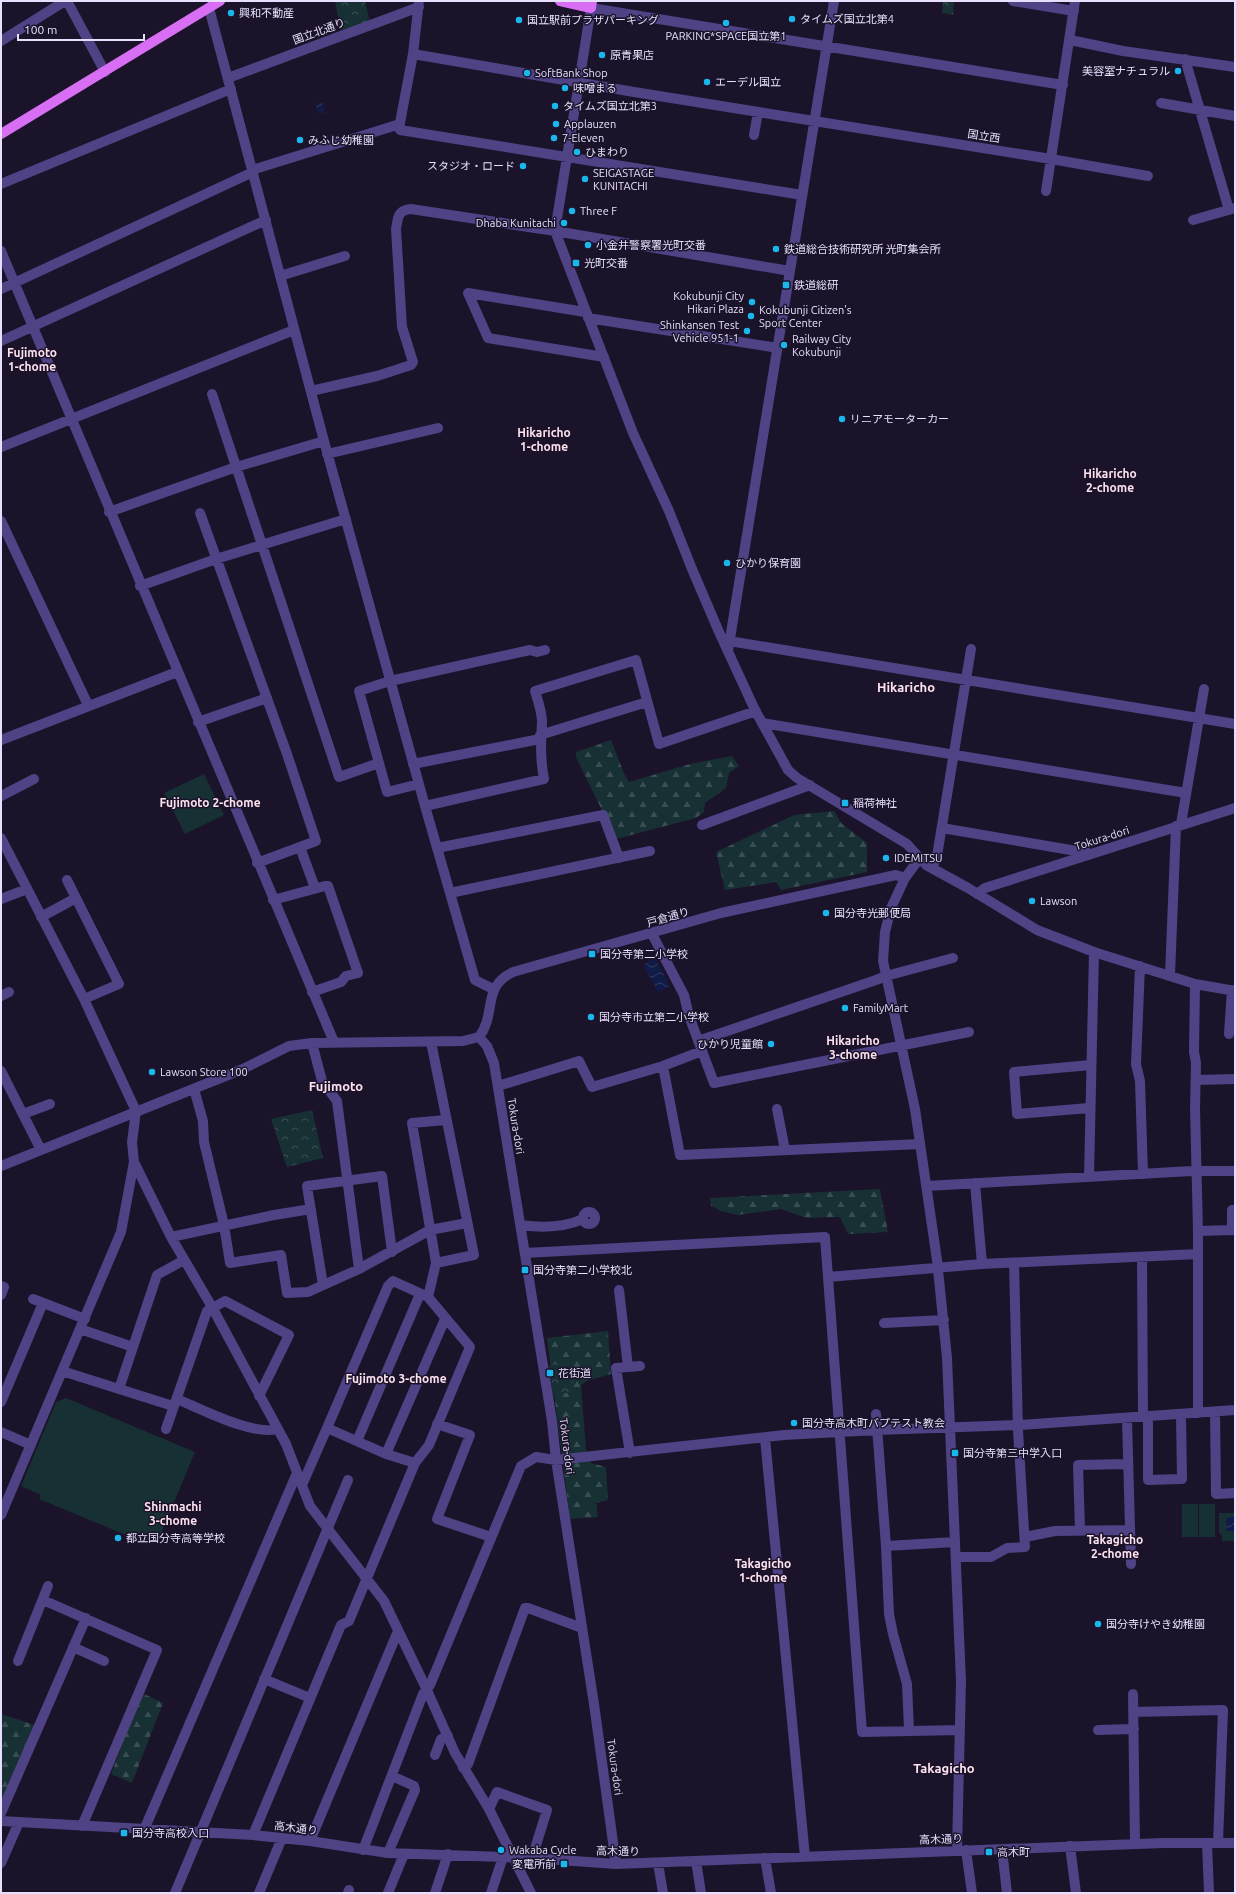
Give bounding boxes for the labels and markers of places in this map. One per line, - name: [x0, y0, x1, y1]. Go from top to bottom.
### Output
- place label: 興和不動産: [239, 7, 294, 19]
- marker: 興和不動産: [226, 8, 236, 18]
- place label: タイムズ国立北第4: [800, 13, 894, 25]
- place label: 国立駅前プラザパーキング: [527, 14, 659, 26]
- marker: タイムズ国立北第4: [787, 14, 797, 24]
- marker: 国立駅前プラザパーキング: [514, 15, 524, 25]
- marker: PARKING*SPACE国立第1: [721, 18, 731, 28]
- place label: PARKING*SPACE国立第1: [665, 30, 787, 42]
- place label: 原青果店: [610, 49, 654, 61]
- marker: 原青果店: [597, 50, 607, 60]
- place label: 美容室ナチュラル: [1082, 65, 1170, 77]
- marker: 美容室ナチュラル: [1173, 66, 1183, 76]
- place label: SoftBank Shop: [535, 67, 608, 79]
- marker: SoftBank Shop: [522, 68, 532, 78]
- place label: エーデル国立: [715, 76, 781, 88]
- marker: エーデル国立: [702, 77, 712, 87]
- place label: 味噌まる: [573, 82, 617, 94]
- marker: 味噌まる: [560, 83, 570, 93]
- place label: タイムズ国立北第3: [563, 100, 657, 112]
- marker: タイムズ国立北第3: [550, 101, 560, 111]
- place label: Applauzen: [564, 118, 616, 130]
- marker: Applauzen: [551, 119, 561, 129]
- place label: 7-Eleven: [562, 132, 604, 144]
- marker: 7-Eleven: [549, 133, 559, 143]
- place label: みふじ幼稚園: [308, 134, 374, 146]
- marker: みふじ幼稚園: [295, 135, 305, 145]
- place label: ひまわり: [585, 146, 629, 158]
- marker: ひまわり: [572, 147, 582, 157]
- place label: スタジオ・ロード: [427, 160, 515, 172]
- marker: スタジオ・ロード: [518, 161, 528, 171]
- place label: SEIGASTAGE KUNITACHI: [593, 167, 654, 192]
- marker: SEIGASTAGE KUNITACHI: [580, 174, 590, 184]
- place label: Three F: [580, 205, 617, 217]
- marker: Three F: [567, 206, 577, 216]
- place label: Dhaba Kunitachi: [476, 217, 556, 229]
- marker: Dhaba Kunitachi: [559, 218, 569, 228]
- place label: 小金井警察署光町交番: [596, 239, 706, 251]
- marker: 小金井警察署光町交番: [583, 240, 593, 250]
- place label: 鉄道総合技術研究所 光町集会所: [784, 243, 942, 255]
- marker: 鉄道総合技術研究所 光町集会所: [771, 244, 781, 254]
- place label: 光町交番: [584, 257, 628, 269]
- marker: 光町交番: [571, 258, 581, 268]
- place label: 鉄道総研: [794, 279, 838, 291]
- marker: 鉄道総研: [781, 280, 791, 290]
- place label: Kokubunji City Hikari Plaza: [673, 290, 745, 315]
- marker: Kokubunji City Hikari Plaza: [747, 297, 757, 307]
- place label: Kokubunji Citizen's Sport Center: [759, 304, 852, 329]
- marker: Kokubunji Citizen's Sport Center: [746, 311, 756, 321]
- place label: Shinkansen Test Vehicle 951-1: [660, 319, 740, 344]
- marker: Shinkansen Test Vehicle 951-1: [742, 326, 752, 336]
- place label: Railway City Kokubunji: [792, 333, 852, 358]
- marker: Railway City Kokubunji: [779, 340, 789, 350]
- place label: リニアモーターカー: [850, 413, 949, 425]
- marker: リニアモーターカー: [837, 414, 847, 424]
- place label: ひかり保育園: [735, 557, 801, 569]
- marker: ひかり保育園: [722, 558, 732, 568]
- place label: 稲荷神社: [853, 797, 897, 809]
- marker: 稲荷神社: [840, 798, 850, 808]
- place label: IDEMITSU: [894, 852, 943, 864]
- marker: IDEMITSU: [881, 853, 891, 863]
- place label: Lawson: [1040, 895, 1077, 907]
- marker: Lawson: [1027, 896, 1037, 906]
- place label: 国分寺光郵便局: [834, 907, 911, 919]
- marker: 国分寺光郵便局: [821, 908, 831, 918]
- place label: 国分寺第二小学校: [600, 948, 688, 960]
- marker: 国分寺第二小学校: [587, 949, 597, 959]
- place label: FamilyMart: [853, 1002, 909, 1014]
- marker: FamilyMart: [840, 1003, 850, 1013]
- place label: 国分寺市立第二小学校: [599, 1011, 709, 1023]
- marker: 国分寺市立第二小学校: [586, 1012, 596, 1022]
- place label: ひかり児童館: [697, 1038, 763, 1050]
- marker: ひかり児童館: [766, 1039, 776, 1049]
- place label: Lawson Store 100: [160, 1066, 248, 1078]
- marker: Lawson Store 100: [147, 1067, 157, 1077]
- place label: 国分寺第二小学校北: [533, 1264, 632, 1276]
- marker: 国分寺第二小学校北: [520, 1265, 530, 1275]
- place label: 花街道: [558, 1367, 591, 1379]
- marker: 花街道: [545, 1368, 555, 1378]
- place label: 国分寺高木町バプテスト教会: [802, 1417, 945, 1429]
- marker: 国分寺高木町バプテスト教会: [789, 1418, 799, 1428]
- place label: 国分寺第三中学入口: [963, 1447, 1062, 1459]
- marker: 国分寺第三中学入口: [950, 1448, 960, 1458]
- place label: 都立国分寺高等学校: [126, 1532, 225, 1544]
- marker: 都立国分寺高等学校: [113, 1533, 123, 1543]
- place label: 国分寺けやき幼稚園: [1106, 1618, 1205, 1630]
- marker: 国分寺けやき幼稚園: [1093, 1619, 1103, 1629]
- place label: 国分寺高校入口: [132, 1827, 209, 1839]
- marker: 国分寺高校入口: [119, 1828, 129, 1838]
- place label: Wakaba Cycle: [509, 1844, 577, 1856]
- marker: Wakaba Cycle: [496, 1845, 506, 1855]
- place label: 高木町: [997, 1846, 1030, 1858]
- marker: 高木町: [984, 1847, 994, 1857]
- place label: 変電所前: [512, 1858, 556, 1870]
- marker: 変電所前: [559, 1859, 569, 1869]

